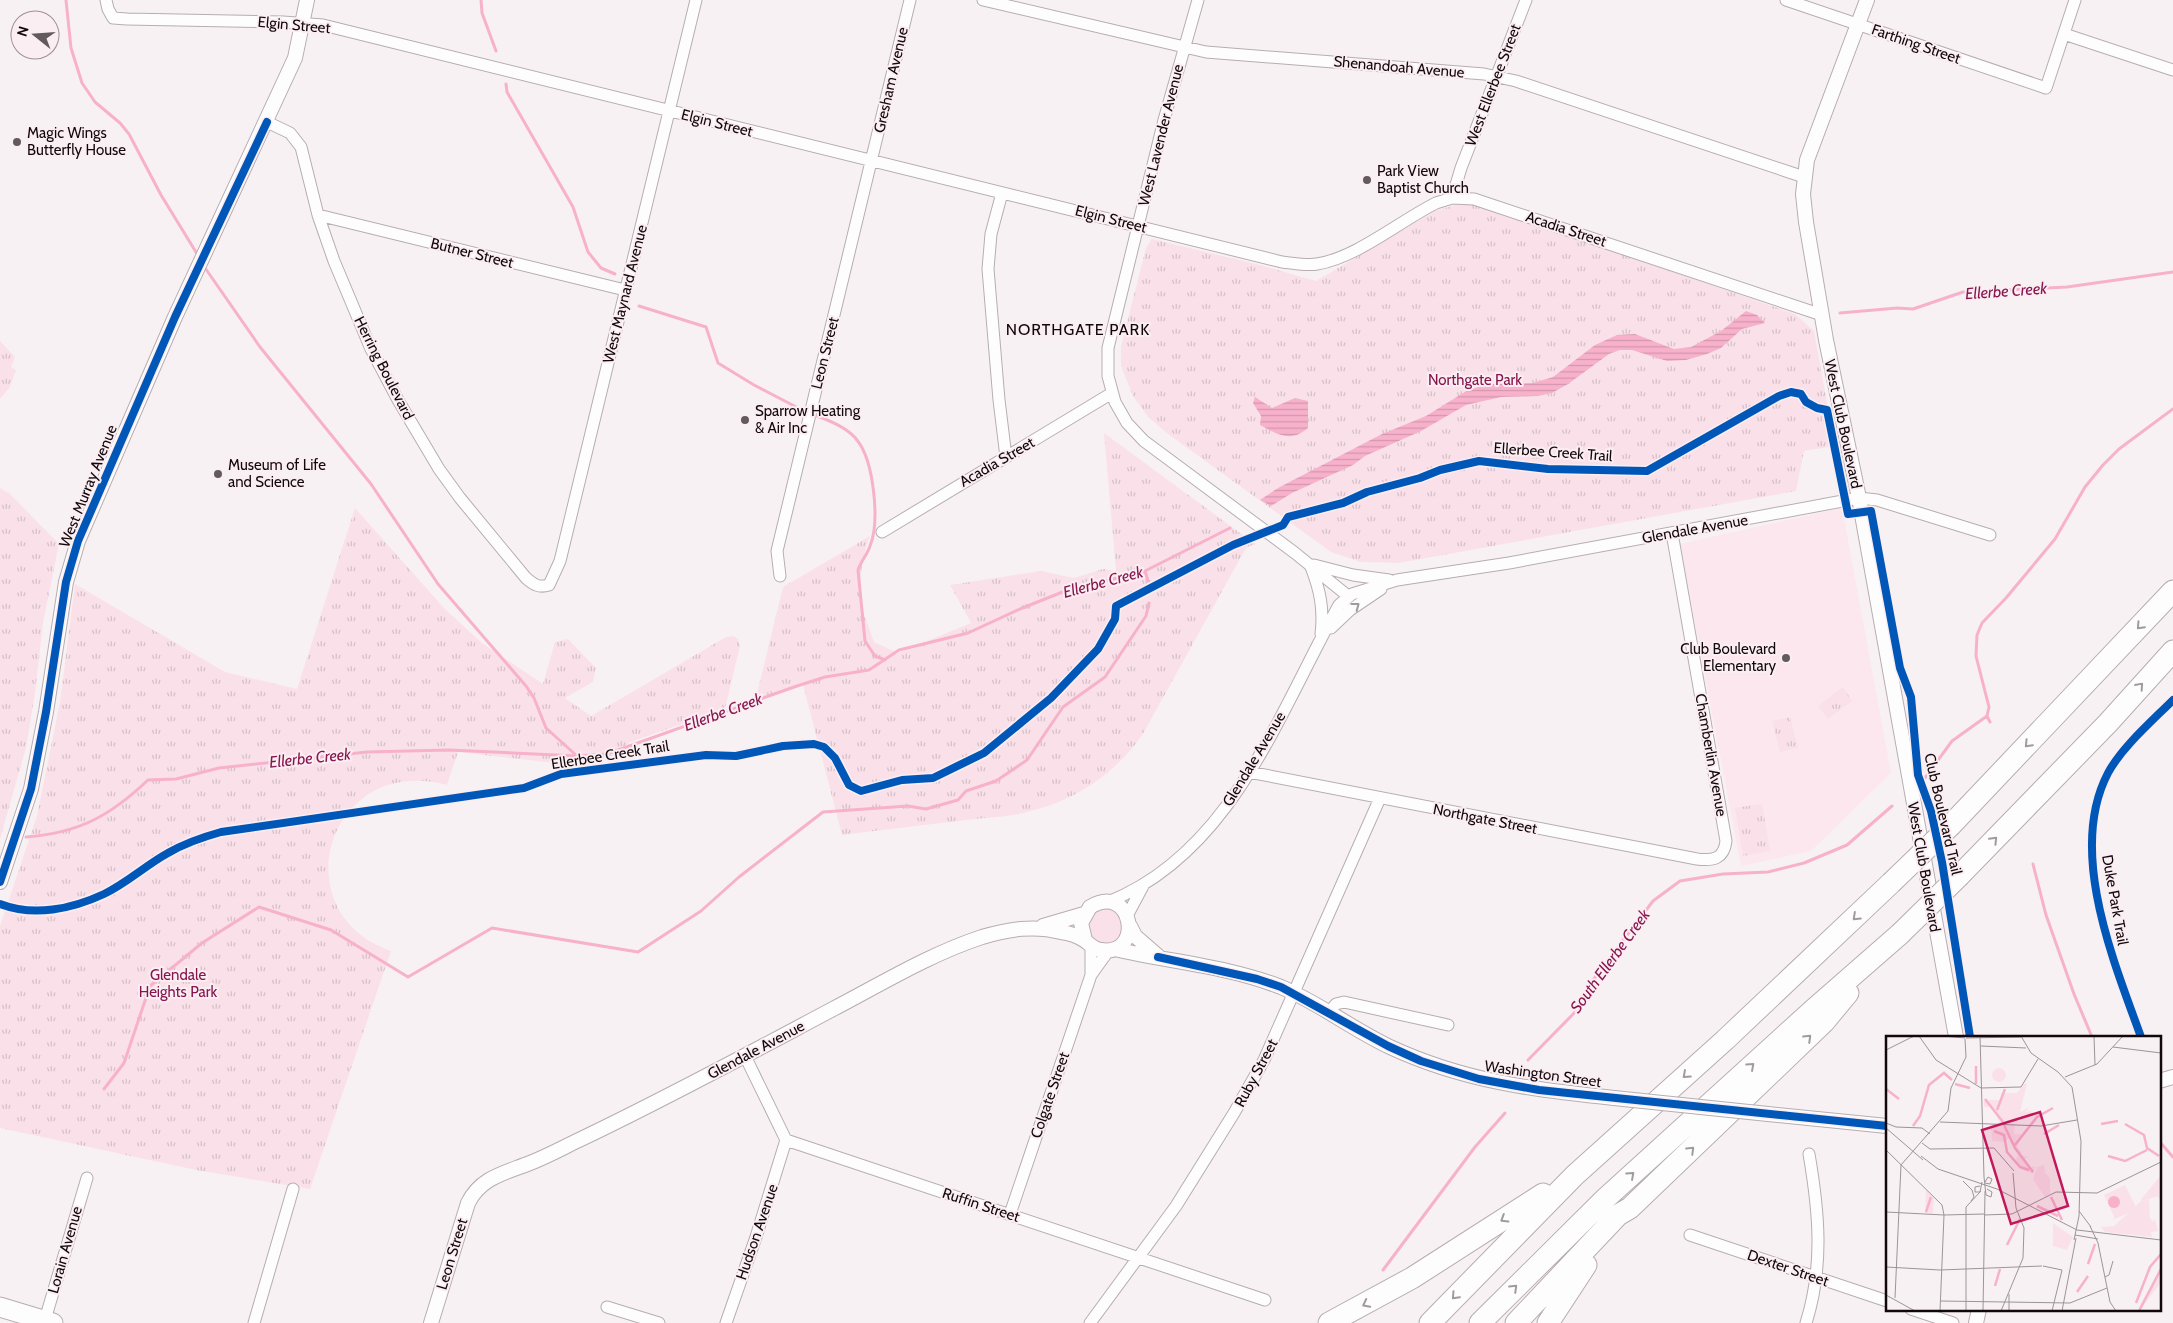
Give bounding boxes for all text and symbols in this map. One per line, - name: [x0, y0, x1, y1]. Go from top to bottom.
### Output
- north arrow: [10, 10, 60, 60]
- street label: Elgin Street: [257, 13, 331, 37]
- street label: Farthing Street: [1869, 20, 1963, 68]
- street label: West Ellerbee Street: [1461, 21, 1525, 149]
- text: N: [13, 24, 33, 39]
- street label: Gresham Avenue: [870, 25, 912, 135]
- street label: Shenandoah Avenue: [1333, 52, 1465, 82]
- street label: West Lavender Avenue: [1135, 62, 1187, 208]
- street label: Elgin Street: [679, 105, 755, 141]
- place label: Magic Wings Butterfly House: [27, 124, 126, 159]
- marker: Magic Wings Butterfly House: [11, 136, 23, 148]
- place label: Park View Baptist Church: [1377, 162, 1469, 197]
- marker: Park View Baptist Church: [1361, 174, 1373, 186]
- street label: Elgin Street: [1073, 201, 1149, 237]
- street label: Acadia Street: [1523, 208, 1609, 250]
- street label: West Maynard Avenue: [599, 223, 651, 365]
- street label: Butner Street: [429, 234, 515, 272]
- water label: Ellerbe Creek: [1964, 279, 2049, 303]
- street label: Herring Boulevard: [350, 313, 418, 423]
- street label: Leon Street: [807, 315, 843, 391]
- district label: NORTHGATE PARK: [1006, 320, 1150, 339]
- street label: West Club Boulevard: [1820, 358, 1866, 490]
- park label: Northgate Park: [1428, 371, 1522, 389]
- place label: Sparrow Heating & Air Inc: [755, 402, 861, 437]
- marker: Sparrow Heating & Air Inc: [739, 414, 751, 426]
- street label: West Murray Avenue: [55, 422, 121, 550]
- street label: Acadia Street: [956, 433, 1038, 491]
- street label: Ellerbee Creek Trail: [1493, 439, 1614, 465]
- place label: Museum of Life and Science: [228, 456, 326, 491]
- marker: Museum of Life and Science: [212, 468, 224, 480]
- street label: Glendale Avenue: [1641, 511, 1750, 547]
- water label: Ellerbe Creek: [1061, 562, 1146, 602]
- one-way arrow: [1350, 603, 1360, 612]
- one-way arrow: [2137, 621, 2146, 630]
- place label: Club Boulevard Elementary: [1680, 640, 1776, 675]
- marker: Club Boulevard Elementary: [1780, 652, 1792, 664]
- one-way arrow: [2134, 683, 2143, 692]
- water label: Ellerbe Creek: [681, 689, 766, 735]
- street label: Chamberlin Avenue: [1691, 692, 1731, 818]
- street label: Glendale Avenue: [1219, 708, 1289, 810]
- street label: Ellerbee Creek Trail: [550, 737, 671, 773]
- one-way arrow: [2025, 739, 2034, 748]
- water label: Ellerbe Creek: [268, 744, 353, 772]
- street label: Club Boulevard Trail: [1920, 751, 1966, 877]
- street label: Northgate Street: [1431, 800, 1539, 838]
- street label: West Club Boulevard: [1904, 801, 1944, 933]
- one-way arrow: [1988, 837, 1997, 846]
- street label: Duke Park Trail: [2098, 853, 2132, 947]
- water label: South Ellerbe Creek: [1566, 905, 1655, 1016]
- one-way arrow: [1852, 911, 1861, 920]
- park label: Glendale Heights Park: [139, 966, 217, 1001]
- street label: Glendale Avenue: [704, 1017, 808, 1083]
- one-way arrow: [1802, 1034, 1811, 1043]
- street label: Ruby Street: [1231, 1036, 1281, 1110]
- inset map: [1886, 1036, 2160, 1310]
- street label: Colgate Street: [1027, 1050, 1073, 1140]
- street label: Washington Street: [1483, 1057, 1603, 1091]
- one-way arrow: [1746, 1063, 1755, 1072]
- one-way arrow: [1682, 1069, 1691, 1078]
- one-way arrow: [1685, 1147, 1694, 1156]
- one-way arrow: [1626, 1172, 1635, 1181]
- street label: Hudson Avenue: [732, 1181, 782, 1282]
- street label: Ruffin Street: [940, 1184, 1022, 1226]
- street label: Lorain Avenue: [44, 1204, 86, 1296]
- one-way arrow: [1501, 1212, 1510, 1222]
- street label: Leon Street: [433, 1216, 471, 1292]
- street label: Dexter Street: [1745, 1246, 1831, 1290]
- one-way arrow: [1509, 1285, 1518, 1294]
- one-way arrow: [1452, 1291, 1461, 1300]
- one-way arrow: [1362, 1298, 1371, 1308]

